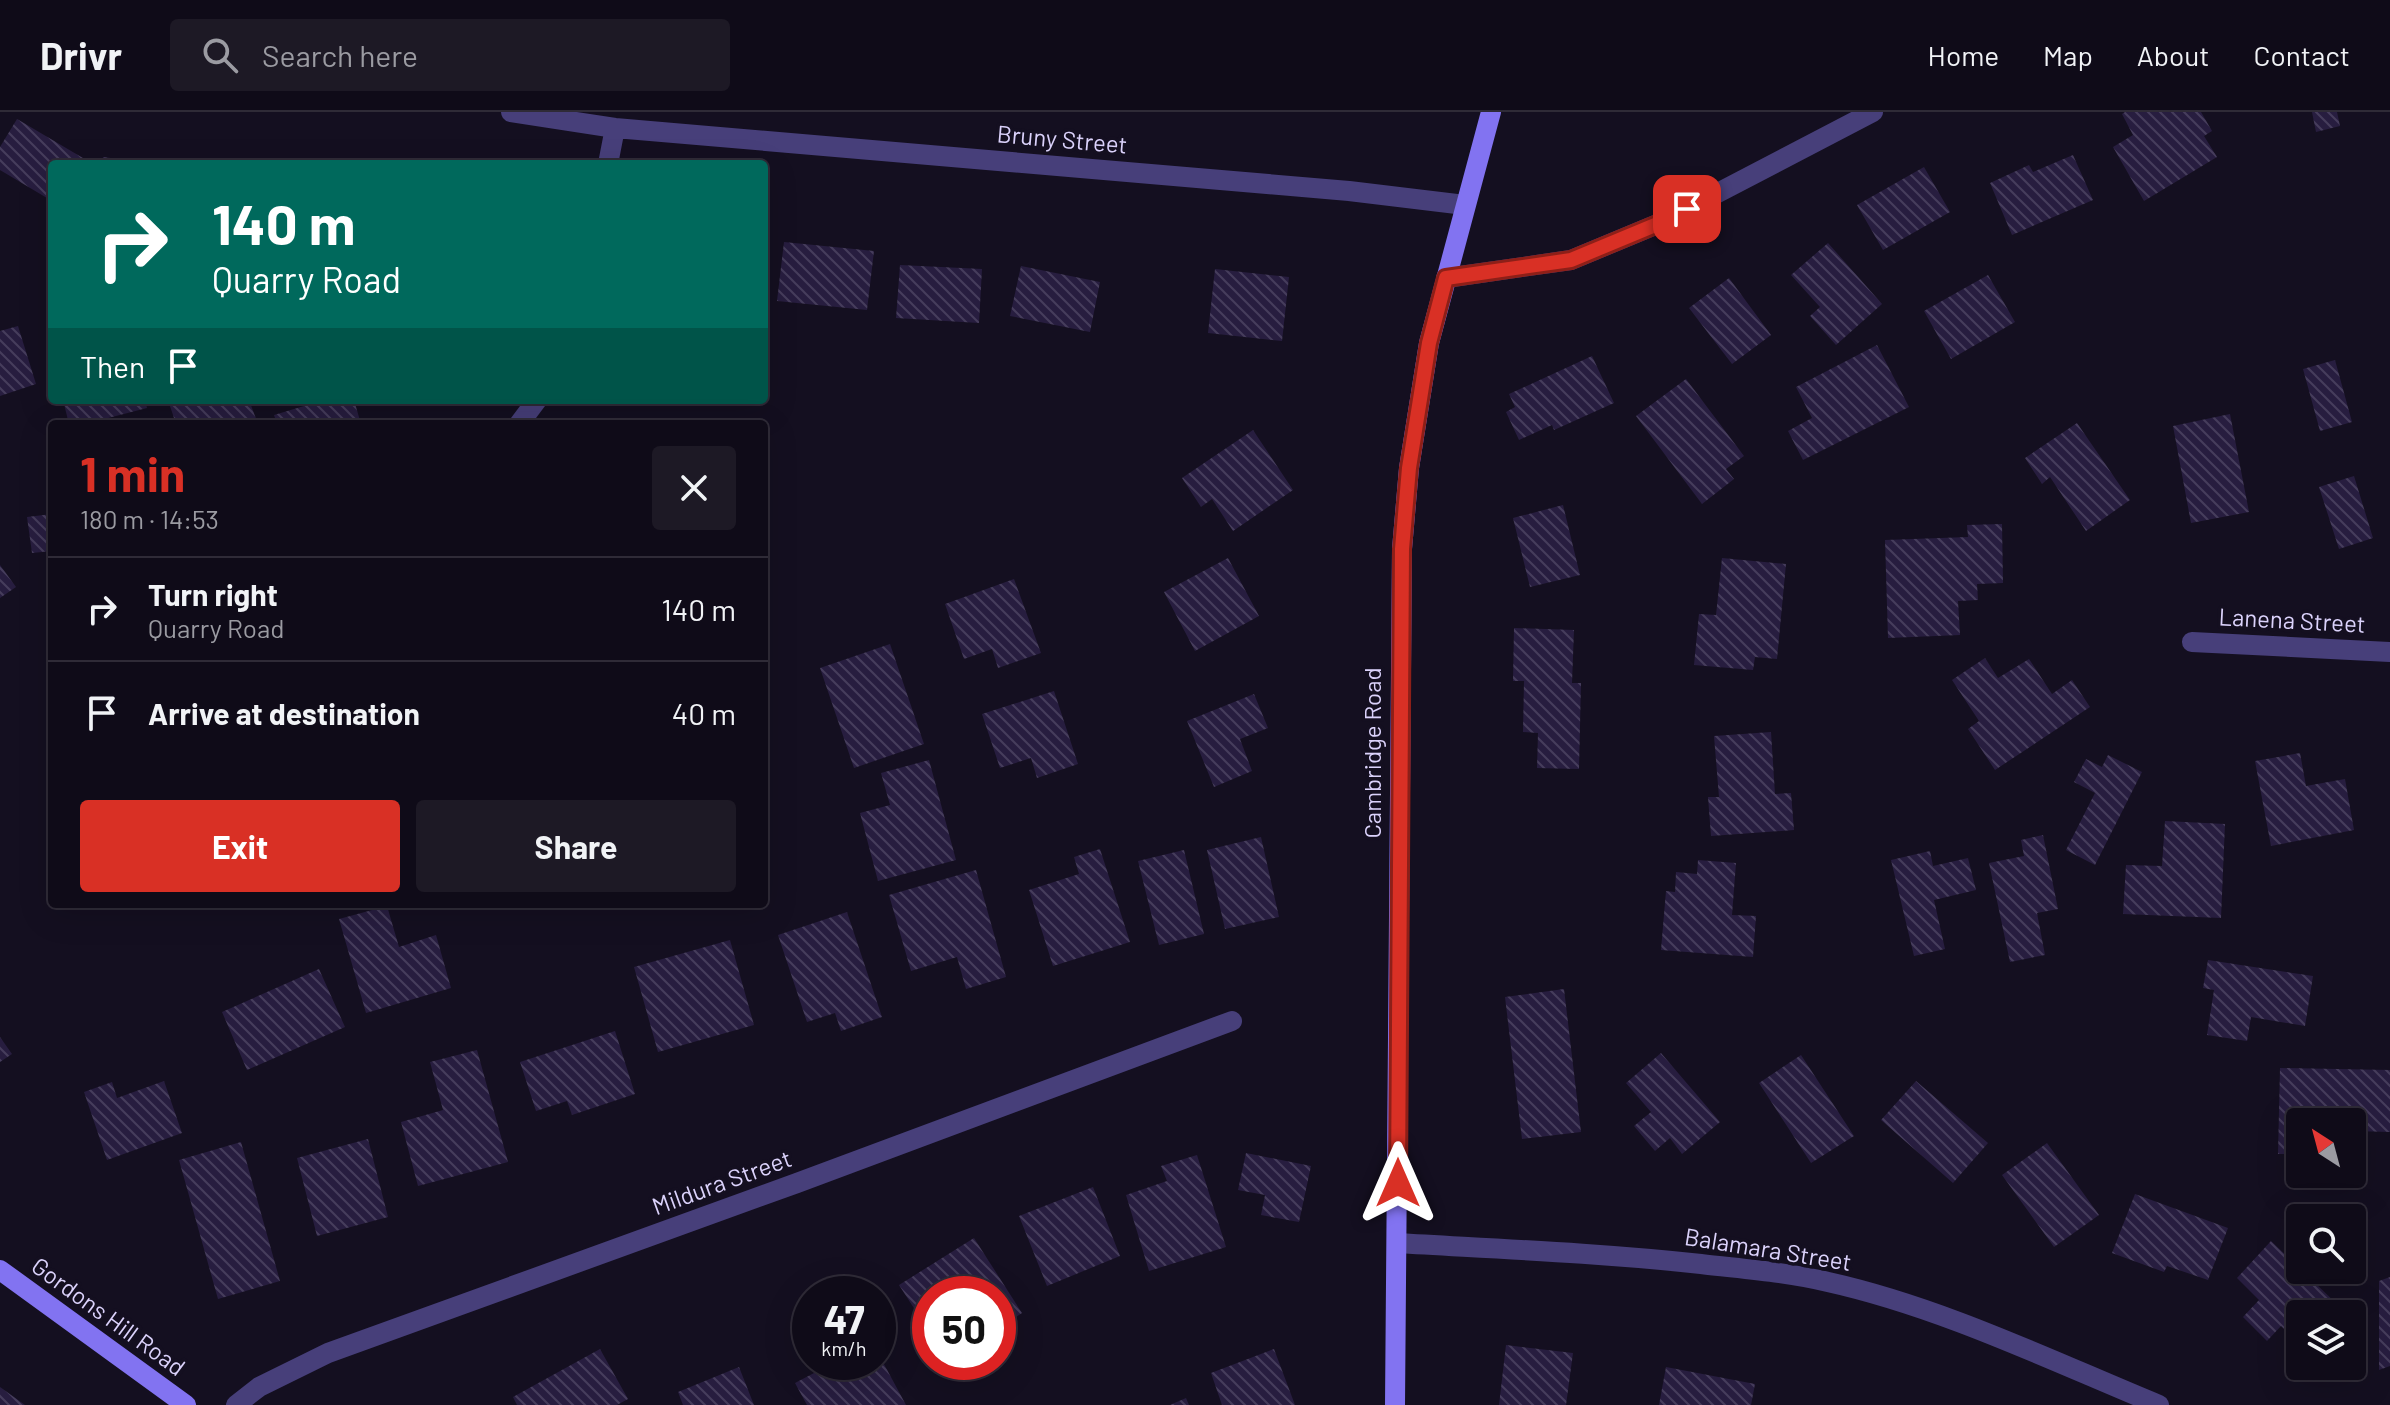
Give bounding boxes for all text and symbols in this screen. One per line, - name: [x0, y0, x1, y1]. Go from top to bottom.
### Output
- search box: [170, 19, 730, 91]
- text: Drivr: [40, 32, 122, 78]
- icon: search: [198, 33, 242, 77]
- text: Search here: [262, 37, 418, 73]
- text: Home: [1928, 38, 1999, 72]
- text: Map: [2043, 38, 2093, 72]
- text: About: [2137, 38, 2209, 72]
- text: Contact: [2253, 38, 2350, 72]
- street label: Bruny Street: [996, 118, 1129, 159]
- pin: [1653, 175, 1721, 243]
- icon: arrive: [1665, 187, 1709, 231]
- text: 140 m: [212, 189, 356, 256]
- icon: right: [80, 192, 184, 296]
- text: Quarry Road: [212, 257, 401, 300]
- icon: arrive: [161, 344, 205, 388]
- text: Then: [80, 348, 145, 384]
- text: 1 min: [80, 444, 185, 502]
- button: close: [652, 446, 736, 530]
- text: 180 m · 14:53: [80, 503, 219, 534]
- text: Turn right: [148, 576, 278, 612]
- icon: right: [80, 587, 124, 631]
- text: 140 m: [661, 591, 736, 627]
- street label: Lanena Street: [2218, 601, 2366, 638]
- text: Quarry Road: [148, 612, 285, 643]
- street label: Cambridge Road: [1357, 667, 1386, 839]
- icon: arrive: [80, 691, 124, 735]
- text: Arrive at destination: [148, 695, 420, 731]
- text: 40 m: [672, 695, 736, 731]
- button: Exit: [80, 800, 400, 892]
- button: Share: [416, 800, 736, 892]
- north arrow: [2286, 1108, 2366, 1188]
- map controls: [2286, 1108, 2366, 1380]
- position arrow: [1356, 1141, 1440, 1225]
- street label: Mildura Street: [648, 1143, 795, 1220]
- button: search: [2286, 1204, 2366, 1284]
- street label: Balamara Street: [1683, 1221, 1854, 1276]
- street label: Gordons Hill Road: [27, 1250, 191, 1381]
- speed limit sign: 50: [912, 1276, 1016, 1380]
- text: 47: [823, 1294, 865, 1342]
- button: layers: [2286, 1300, 2366, 1380]
- text: km/h: [821, 1336, 867, 1360]

